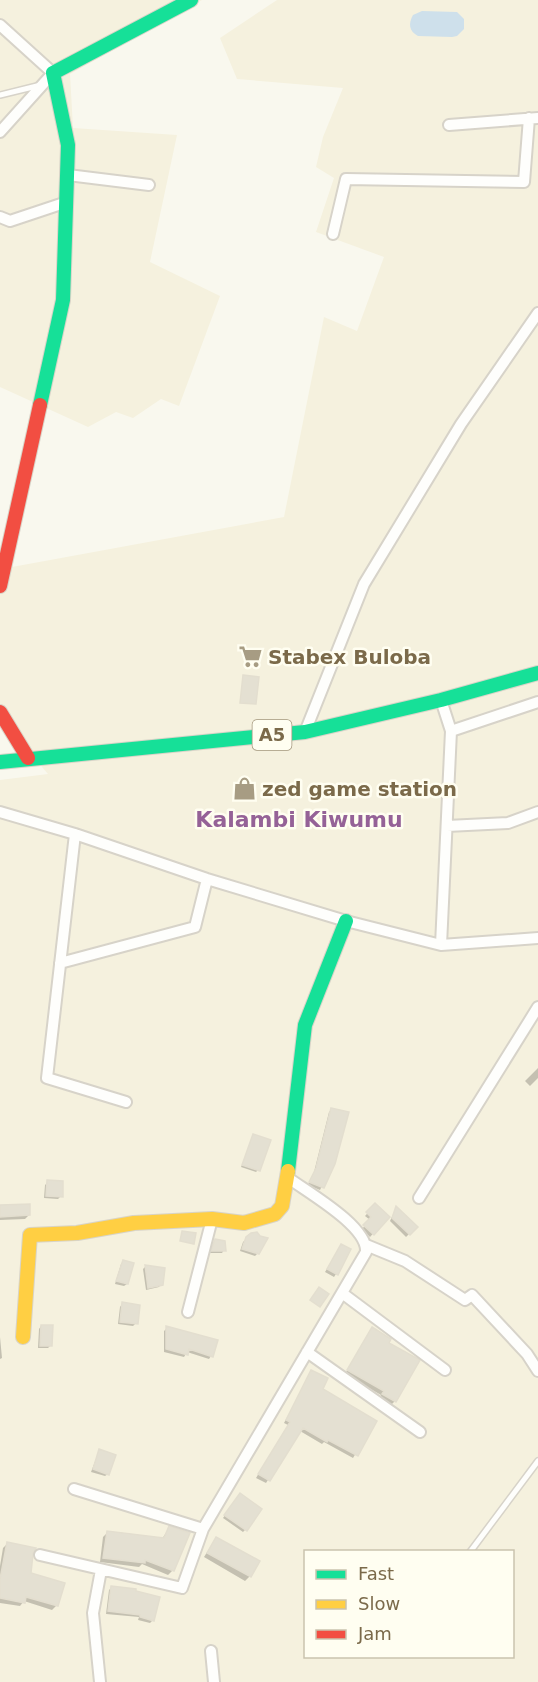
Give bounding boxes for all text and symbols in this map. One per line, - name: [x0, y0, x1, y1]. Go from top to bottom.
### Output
- supermarket icon: Stabex Buloba: [237, 644, 263, 670]
- place label: Stabex Buloba: [268, 645, 431, 669]
- road number: A5: [252, 720, 292, 750]
- shop icon: zed game station: [231, 776, 257, 802]
- place label: zed game station: [262, 777, 457, 801]
- district label: Kalambi Kiwumu: [195, 807, 403, 832]
- legend: [304, 1550, 514, 1658]
- text: Fast: [358, 1563, 394, 1584]
- text: Slow: [358, 1593, 400, 1614]
- text: Jam: [357, 1623, 392, 1644]

